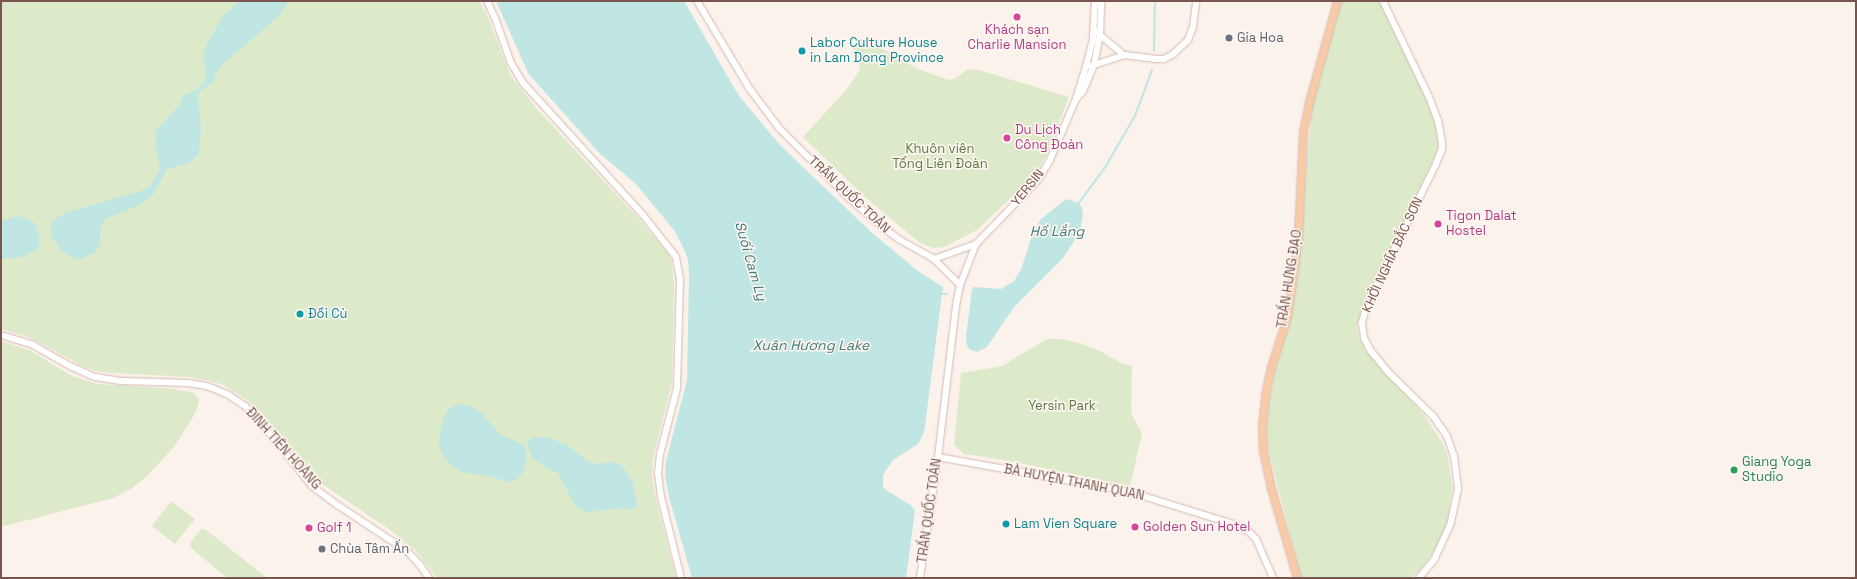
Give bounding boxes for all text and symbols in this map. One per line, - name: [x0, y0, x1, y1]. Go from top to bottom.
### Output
- marker: Khách sạn Charlie Mansion: [1012, 12, 1022, 22]
- place label: Khách sạn Charlie Mansion: [968, 23, 1066, 54]
- place label: Gia Hoa: [1237, 30, 1284, 46]
- marker: Gia Hoa: [1224, 33, 1234, 43]
- place label: Labor Culture House in Lam Dong Province: [810, 36, 944, 67]
- marker: Labor Culture House in Lam Dong Province: [797, 46, 807, 56]
- place label: Du Lịch Công Đoàn: [1015, 123, 1083, 154]
- marker: Du Lịch Công Đoàn: [1002, 133, 1012, 143]
- park label: Khuôn viên Tổng Liên Đoàn: [892, 142, 988, 173]
- street label: TRẦN QUỐC TOẢN: [805, 153, 893, 237]
- street label: YERSIN: [1008, 166, 1048, 210]
- street label: KHỞI NGHĨA BẮC SƠN: [1359, 195, 1427, 315]
- place label: Tigon Dalat Hostel: [1446, 209, 1517, 240]
- water label: Suối Cam Ly: [732, 219, 770, 303]
- marker: Tigon Dalat Hostel: [1433, 219, 1443, 229]
- water label: Hồ Lắng: [1030, 223, 1084, 239]
- street label: TRẦN HƯNG ĐẠO: [1275, 229, 1305, 329]
- place label: Đồi Cù: [308, 306, 347, 322]
- marker: Đồi Cù: [295, 309, 305, 319]
- water label: Xuân Hương Lake: [753, 337, 869, 353]
- park label: Yersin Park: [1028, 398, 1096, 414]
- street label: ĐINH TIÊN HOÀNG: [242, 405, 324, 493]
- place label: Giang Yoga Studio: [1742, 455, 1812, 486]
- street label: TRẦN QUỐC TOẢN: [915, 457, 945, 565]
- street label: BÀ HUYỆN THANH QUAN: [1002, 462, 1146, 504]
- marker: Giang Yoga Studio: [1729, 465, 1739, 475]
- place label: Lam Vien Square: [1014, 516, 1117, 532]
- marker: Lam Vien Square: [1001, 519, 1011, 529]
- place label: Golden Sun Hotel: [1143, 519, 1250, 535]
- place label: Golf 1: [317, 520, 351, 536]
- marker: Golden Sun Hotel: [1130, 522, 1140, 532]
- marker: Golf 1: [304, 523, 314, 533]
- place label: Chùa Tâm Ấn: [330, 541, 410, 557]
- marker: Chùa Tâm Ấn: [317, 544, 327, 554]

